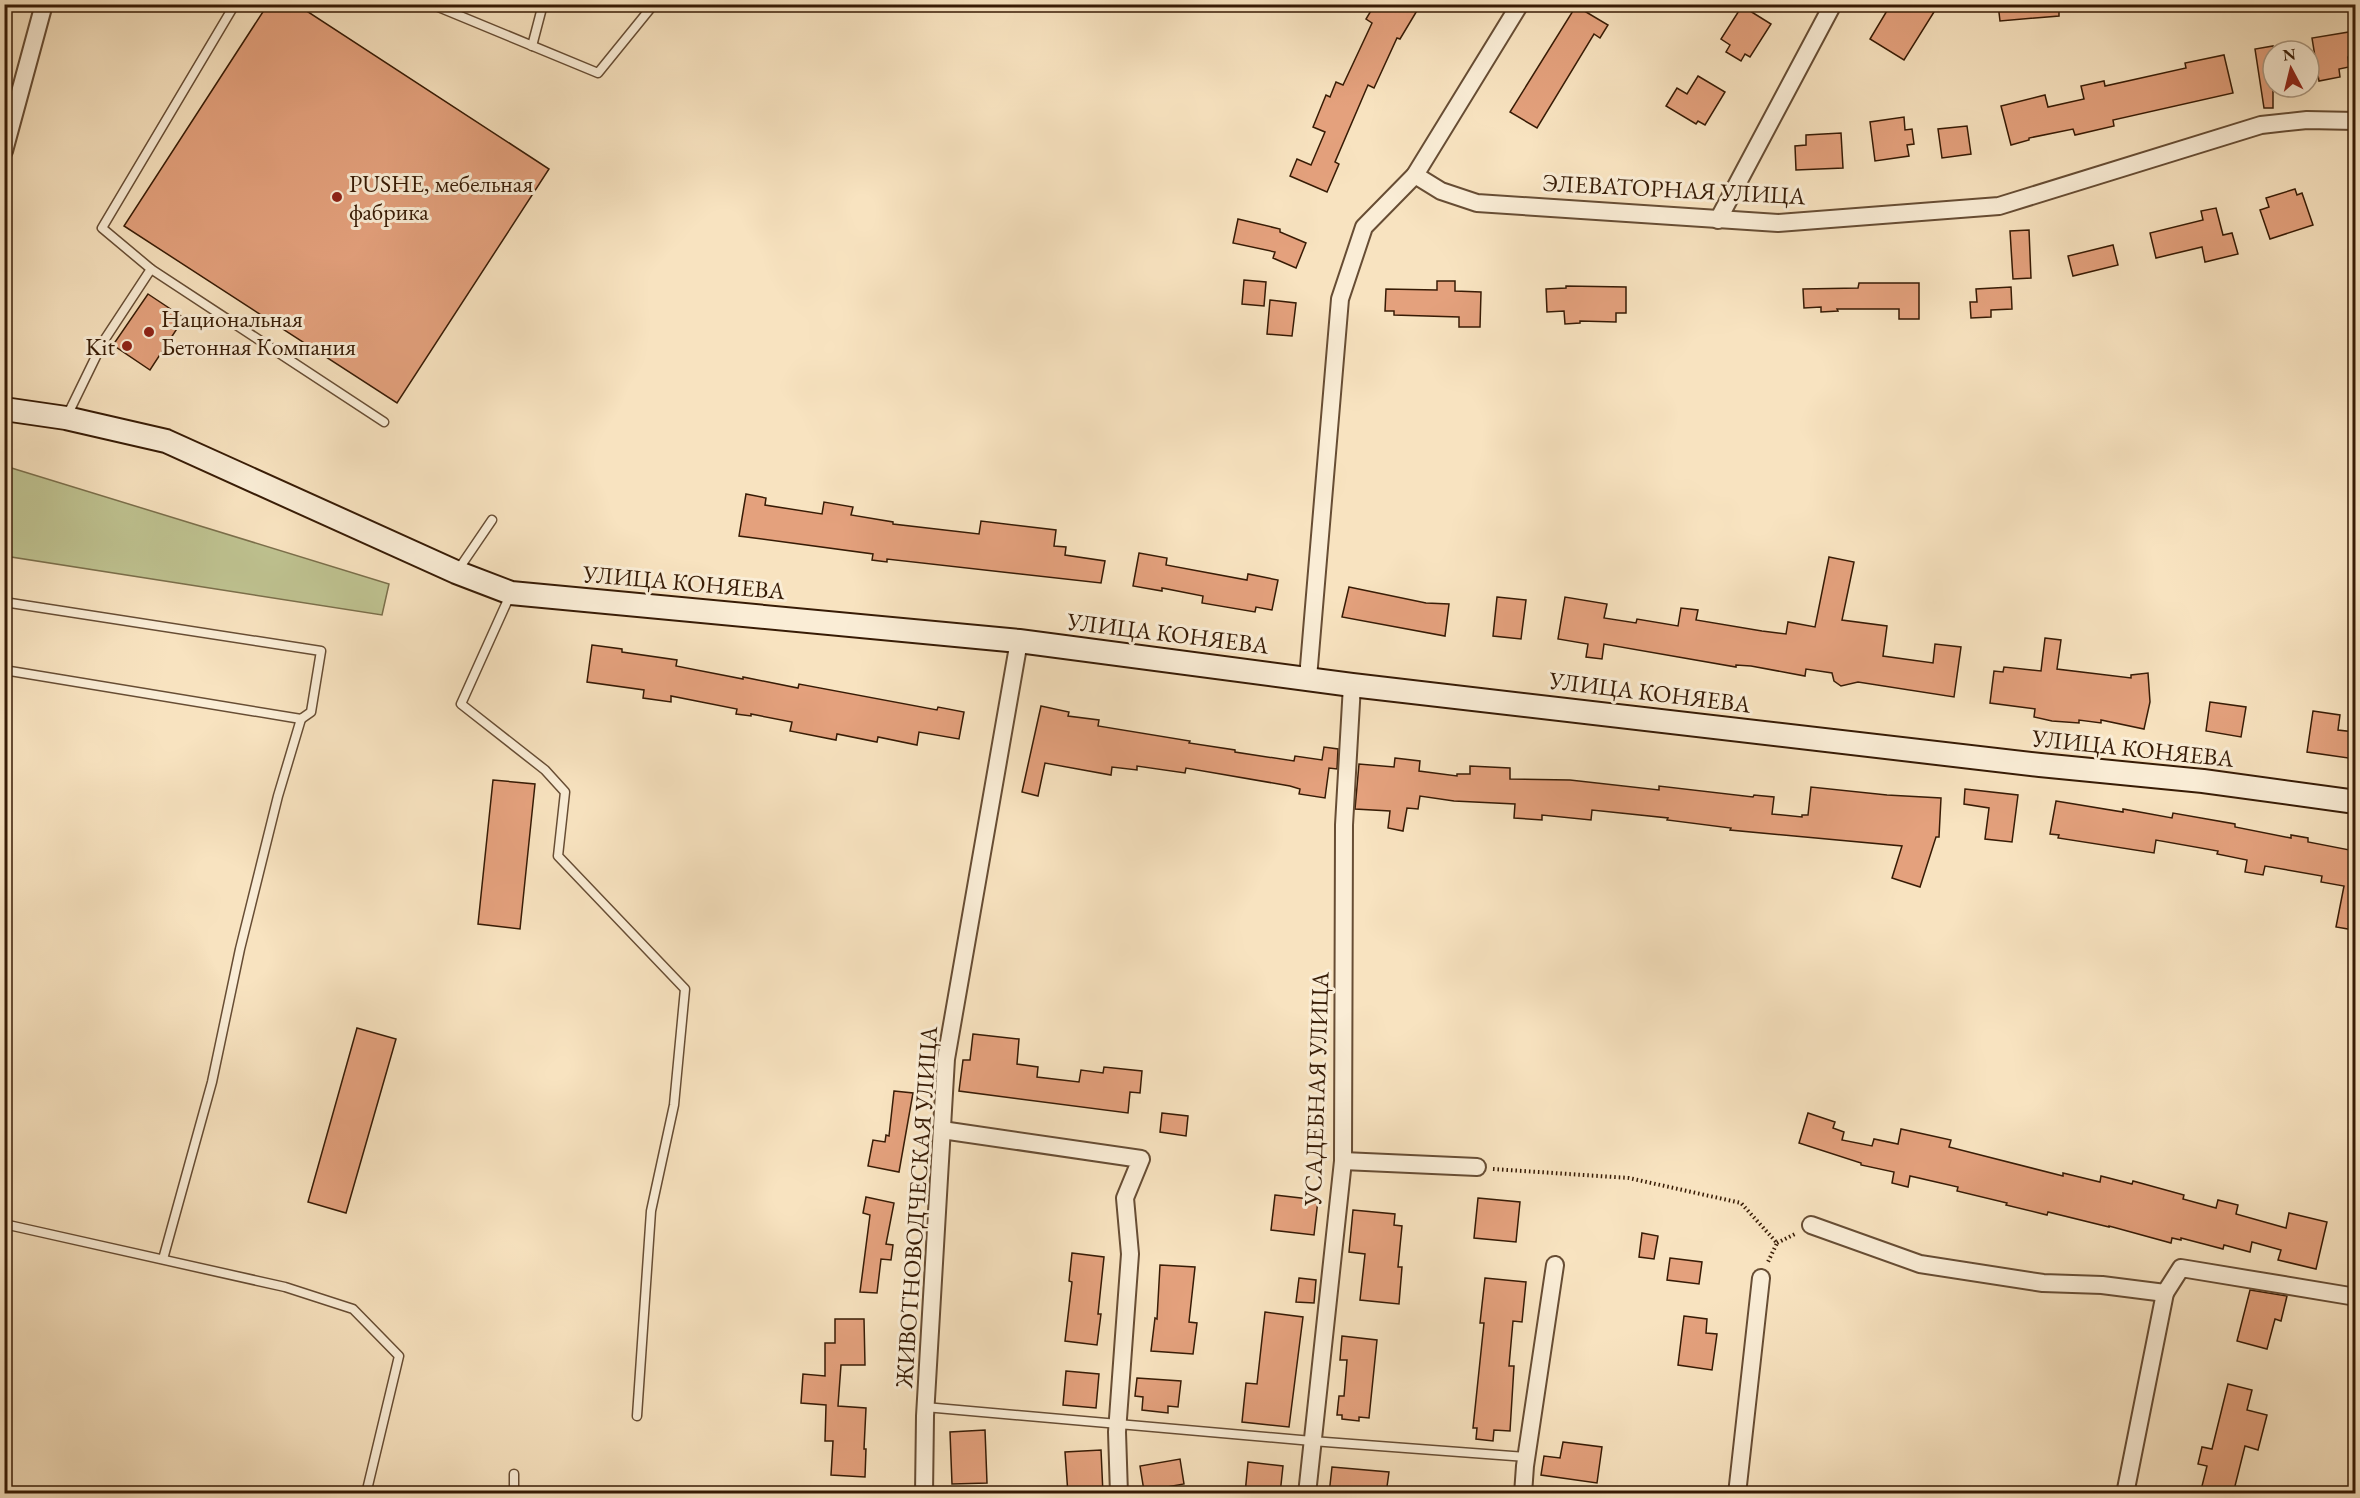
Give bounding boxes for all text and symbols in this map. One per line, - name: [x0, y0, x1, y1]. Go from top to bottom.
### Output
- north arrow: [2261, 39, 2321, 99]
- text: N: [2282, 43, 2297, 66]
- street label: ЭЛЕВАТОРНАЯ УЛИЦА: [1542, 167, 1807, 211]
- place label: PUSHE, мебельная фабрика: [349, 168, 533, 227]
- marker: PUSHE, мебельная фабрика: [330, 190, 344, 204]
- place label: Национальная Бетонная Компания: [161, 303, 356, 362]
- marker: Национальная Бетонная Компания: [142, 325, 156, 339]
- place label: Kit: [85, 331, 115, 362]
- marker: Kit: [120, 339, 134, 353]
- street label: УЛИЦА КОНЯЕВА: [581, 558, 787, 606]
- street label: УЛИЦА КОНЯЕВА: [1064, 605, 1271, 661]
- street label: УЛИЦА КОНЯЕВА: [1546, 664, 1753, 720]
- street label: УЛИЦА КОНЯЕВА: [2030, 722, 2236, 774]
- street label: УСАДЕБНАЯ УЛИЦА: [1296, 971, 1336, 1208]
- street label: ЖИВОТНОВОДЧЕСКАЯ УЛИЦА: [888, 1025, 944, 1390]

